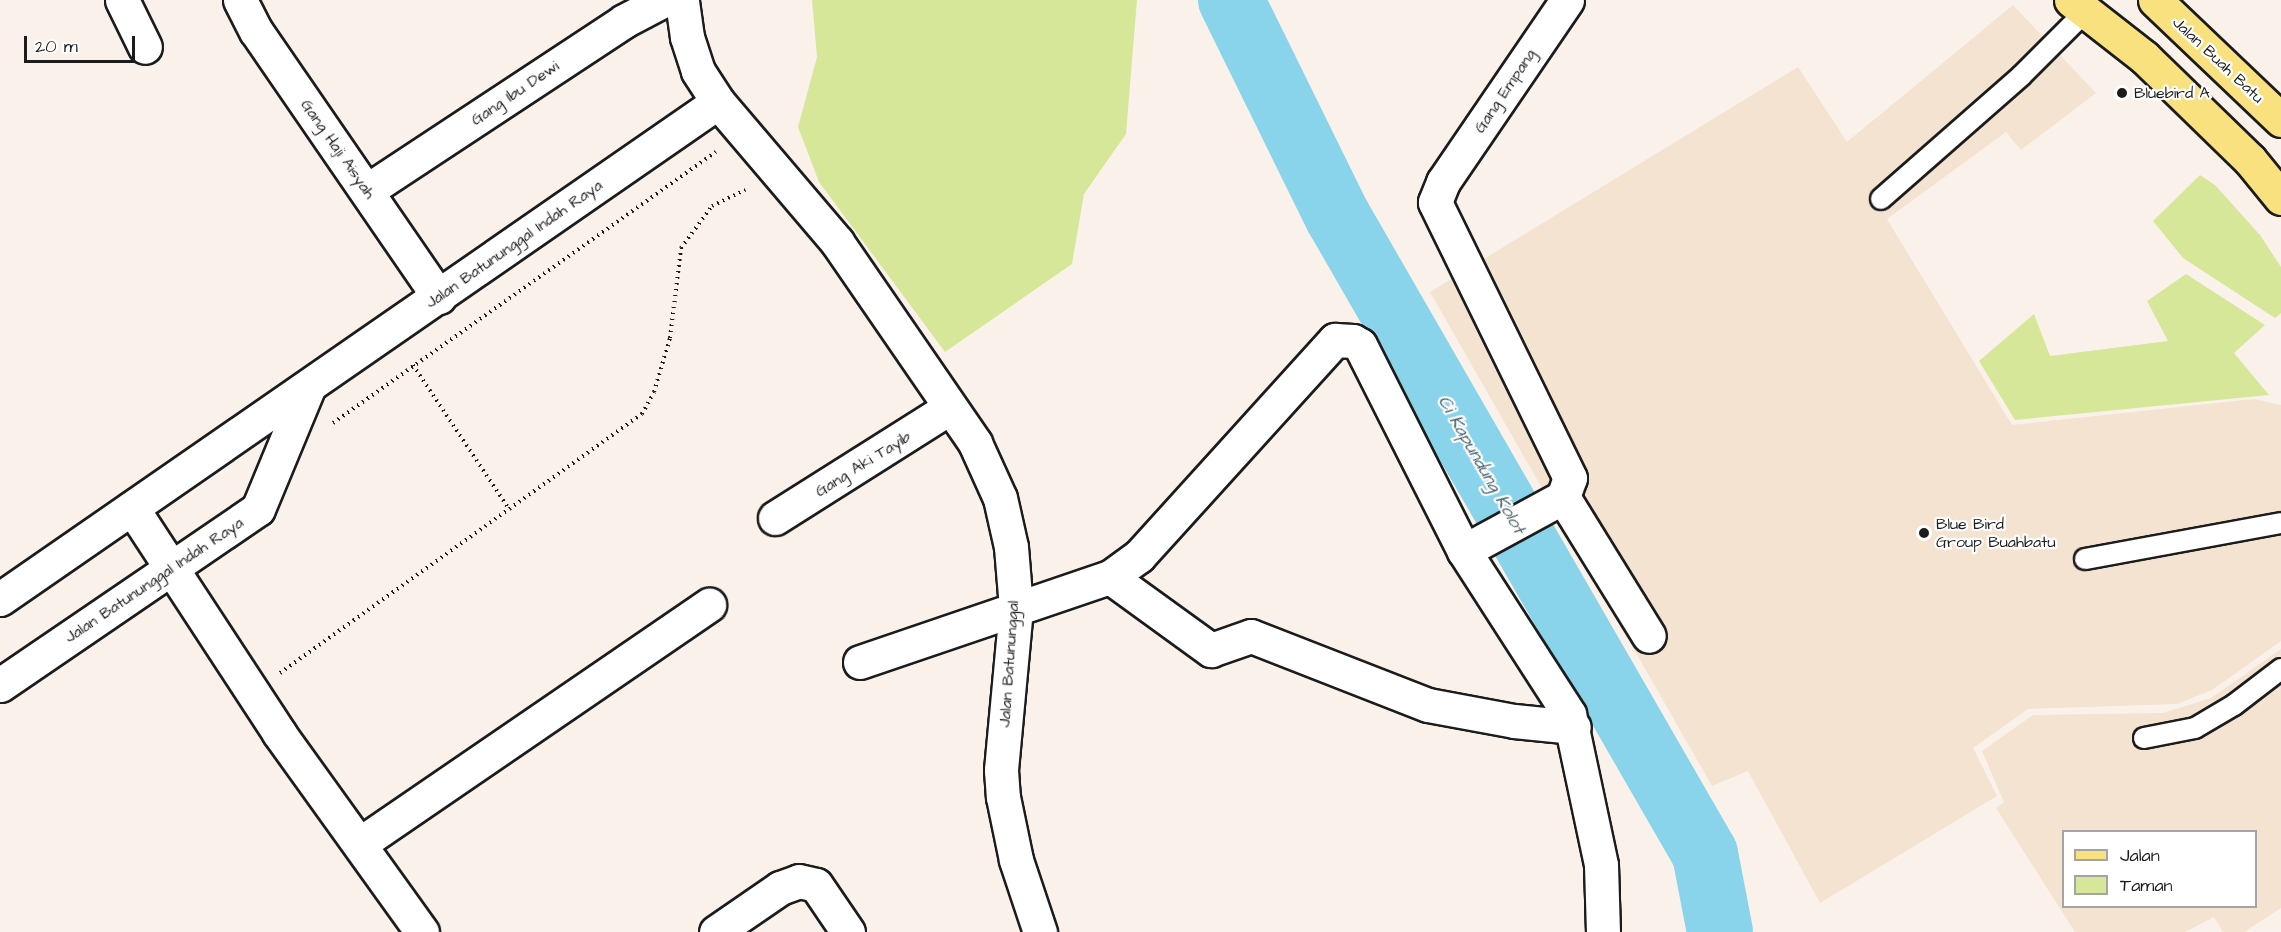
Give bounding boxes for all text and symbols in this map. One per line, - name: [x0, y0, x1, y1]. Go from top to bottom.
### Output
- street label: Jalan Buah Batu: [2168, 13, 2268, 107]
- scale bar: [27, 24, 138, 62]
- text: 20 m: [35, 34, 78, 59]
- street label: Gang Empang: [1470, 45, 1540, 137]
- street label: Gang Ibu Dewi: [467, 56, 563, 130]
- place label: Bluebird A: [2134, 83, 2210, 103]
- marker: Bluebird A: [2115, 86, 2129, 100]
- street label: Gang Haji Aisyah: [297, 96, 379, 202]
- street label: Jalan Batununggal Indah Raya: [422, 176, 606, 312]
- water label: Ci Kapundung Kolot: [1433, 392, 1529, 538]
- street label: Gang Aki Tayib: [812, 427, 914, 501]
- street label: Jalan Batununggal Indah Raya: [61, 513, 247, 647]
- place label: Blue Bird Group Buahbatu: [1936, 514, 2056, 552]
- marker: Blue Bird Group Buahbatu: [1917, 526, 1931, 540]
- street label: Jalan Batununggal: [995, 600, 1023, 728]
- legend: [2062, 830, 2257, 908]
- text: Jalan: [2120, 843, 2160, 868]
- text: Taman: [2120, 873, 2173, 898]

